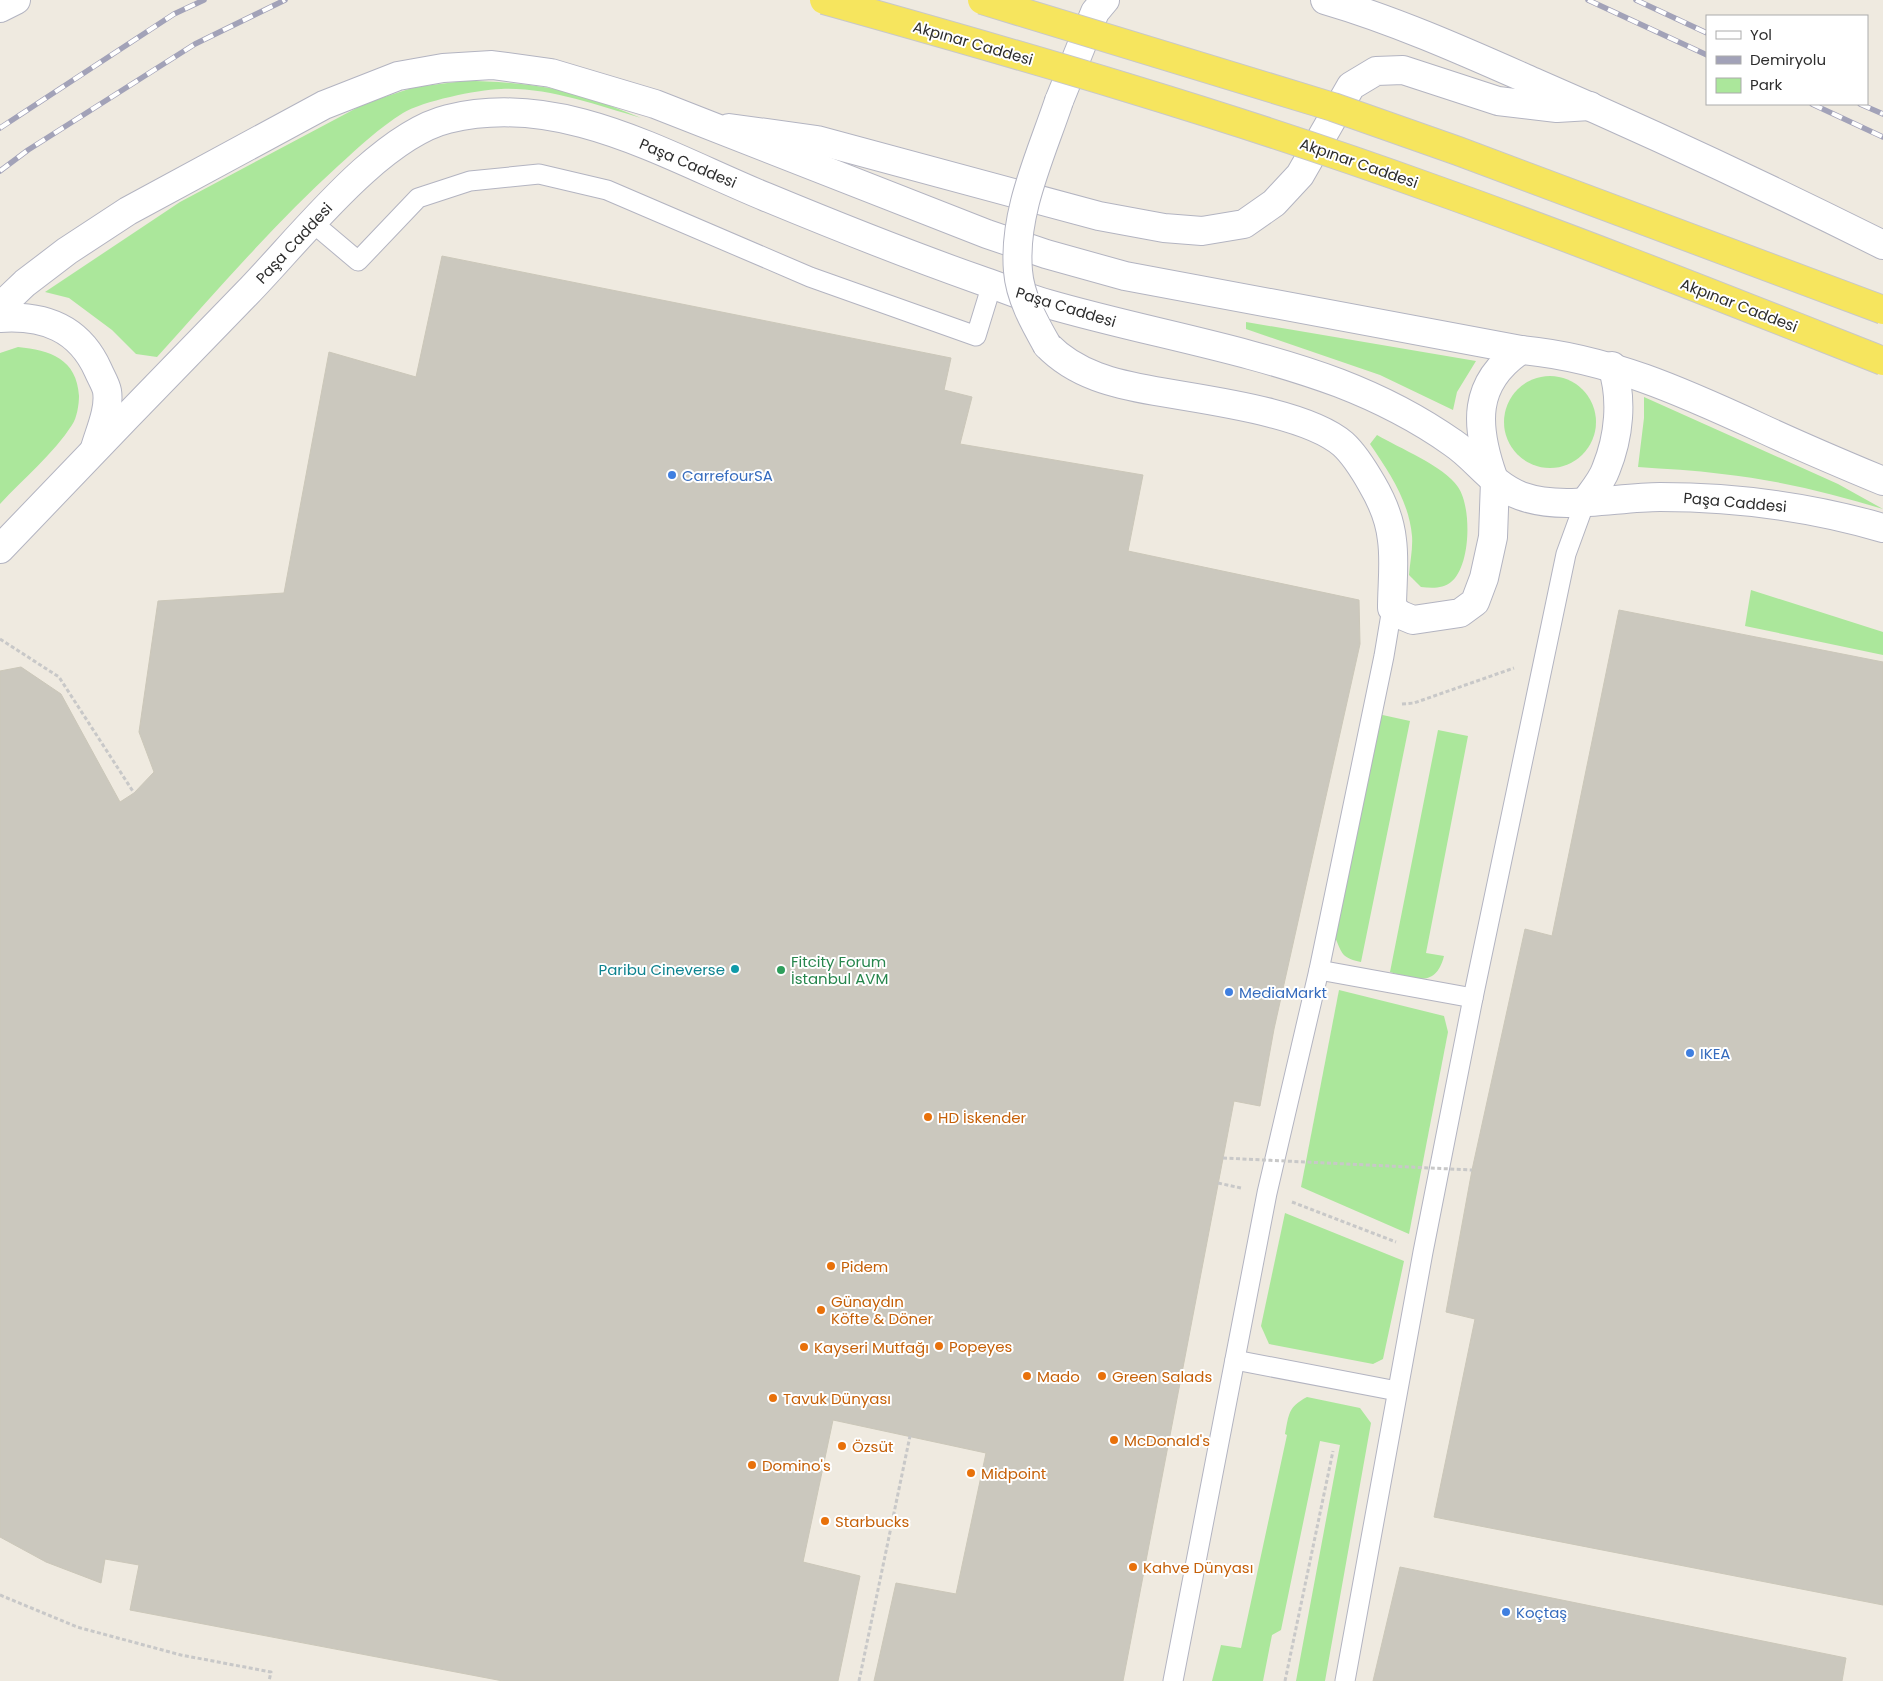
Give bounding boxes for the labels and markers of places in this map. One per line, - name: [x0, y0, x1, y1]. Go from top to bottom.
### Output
- place label: CarrefourSA: [682, 465, 773, 486]
- marker: CarrefourSA: [666, 469, 678, 481]
- place label: Fitcity Forum İstanbul AVM: [791, 951, 888, 989]
- place label: Paribu Cineverse: [599, 959, 725, 980]
- marker: Paribu Cineverse: [729, 963, 741, 975]
- marker: Fitcity Forum İstanbul AVM: [775, 964, 787, 976]
- place label: MediaMarkt: [1239, 982, 1327, 1003]
- marker: MediaMarkt: [1223, 986, 1235, 998]
- place label: IKEA: [1700, 1043, 1730, 1064]
- marker: IKEA: [1684, 1047, 1696, 1059]
- place label: HD İskender: [938, 1107, 1027, 1128]
- marker: HD İskender: [922, 1111, 934, 1123]
- place label: Pidem: [841, 1256, 888, 1277]
- marker: Pidem: [825, 1260, 837, 1272]
- place label: Günaydın Köfte & Döner: [831, 1291, 933, 1329]
- marker: Günaydın Köfte & Döner: [815, 1304, 827, 1316]
- place label: Popeyes: [949, 1336, 1012, 1357]
- place label: Kayseri Mutfağı: [814, 1337, 929, 1358]
- marker: Popeyes: [933, 1340, 945, 1352]
- marker: Kayseri Mutfağı: [798, 1341, 810, 1353]
- place label: Mado: [1037, 1366, 1080, 1387]
- place label: Green Salads: [1112, 1366, 1212, 1387]
- marker: Mado: [1021, 1370, 1033, 1382]
- marker: Green Salads: [1096, 1370, 1108, 1382]
- place label: Tavuk Dünyası: [783, 1388, 891, 1409]
- marker: Tavuk Dünyası: [767, 1392, 779, 1404]
- place label: McDonald's: [1124, 1430, 1210, 1451]
- marker: McDonald's: [1108, 1434, 1120, 1446]
- place label: Özsüt: [852, 1436, 894, 1457]
- marker: Özsüt: [836, 1440, 848, 1452]
- place label: Domino's: [762, 1455, 831, 1476]
- marker: Domino's: [746, 1459, 758, 1471]
- place label: Midpoint: [981, 1463, 1046, 1484]
- marker: Midpoint: [965, 1467, 977, 1479]
- place label: Starbucks: [835, 1511, 910, 1532]
- marker: Starbucks: [819, 1515, 831, 1527]
- place label: Kahve Dünyası: [1143, 1557, 1253, 1578]
- marker: Kahve Dünyası: [1127, 1561, 1139, 1573]
- place label: Koçtaş: [1516, 1602, 1567, 1623]
- marker: Koçtaş: [1500, 1606, 1512, 1618]

